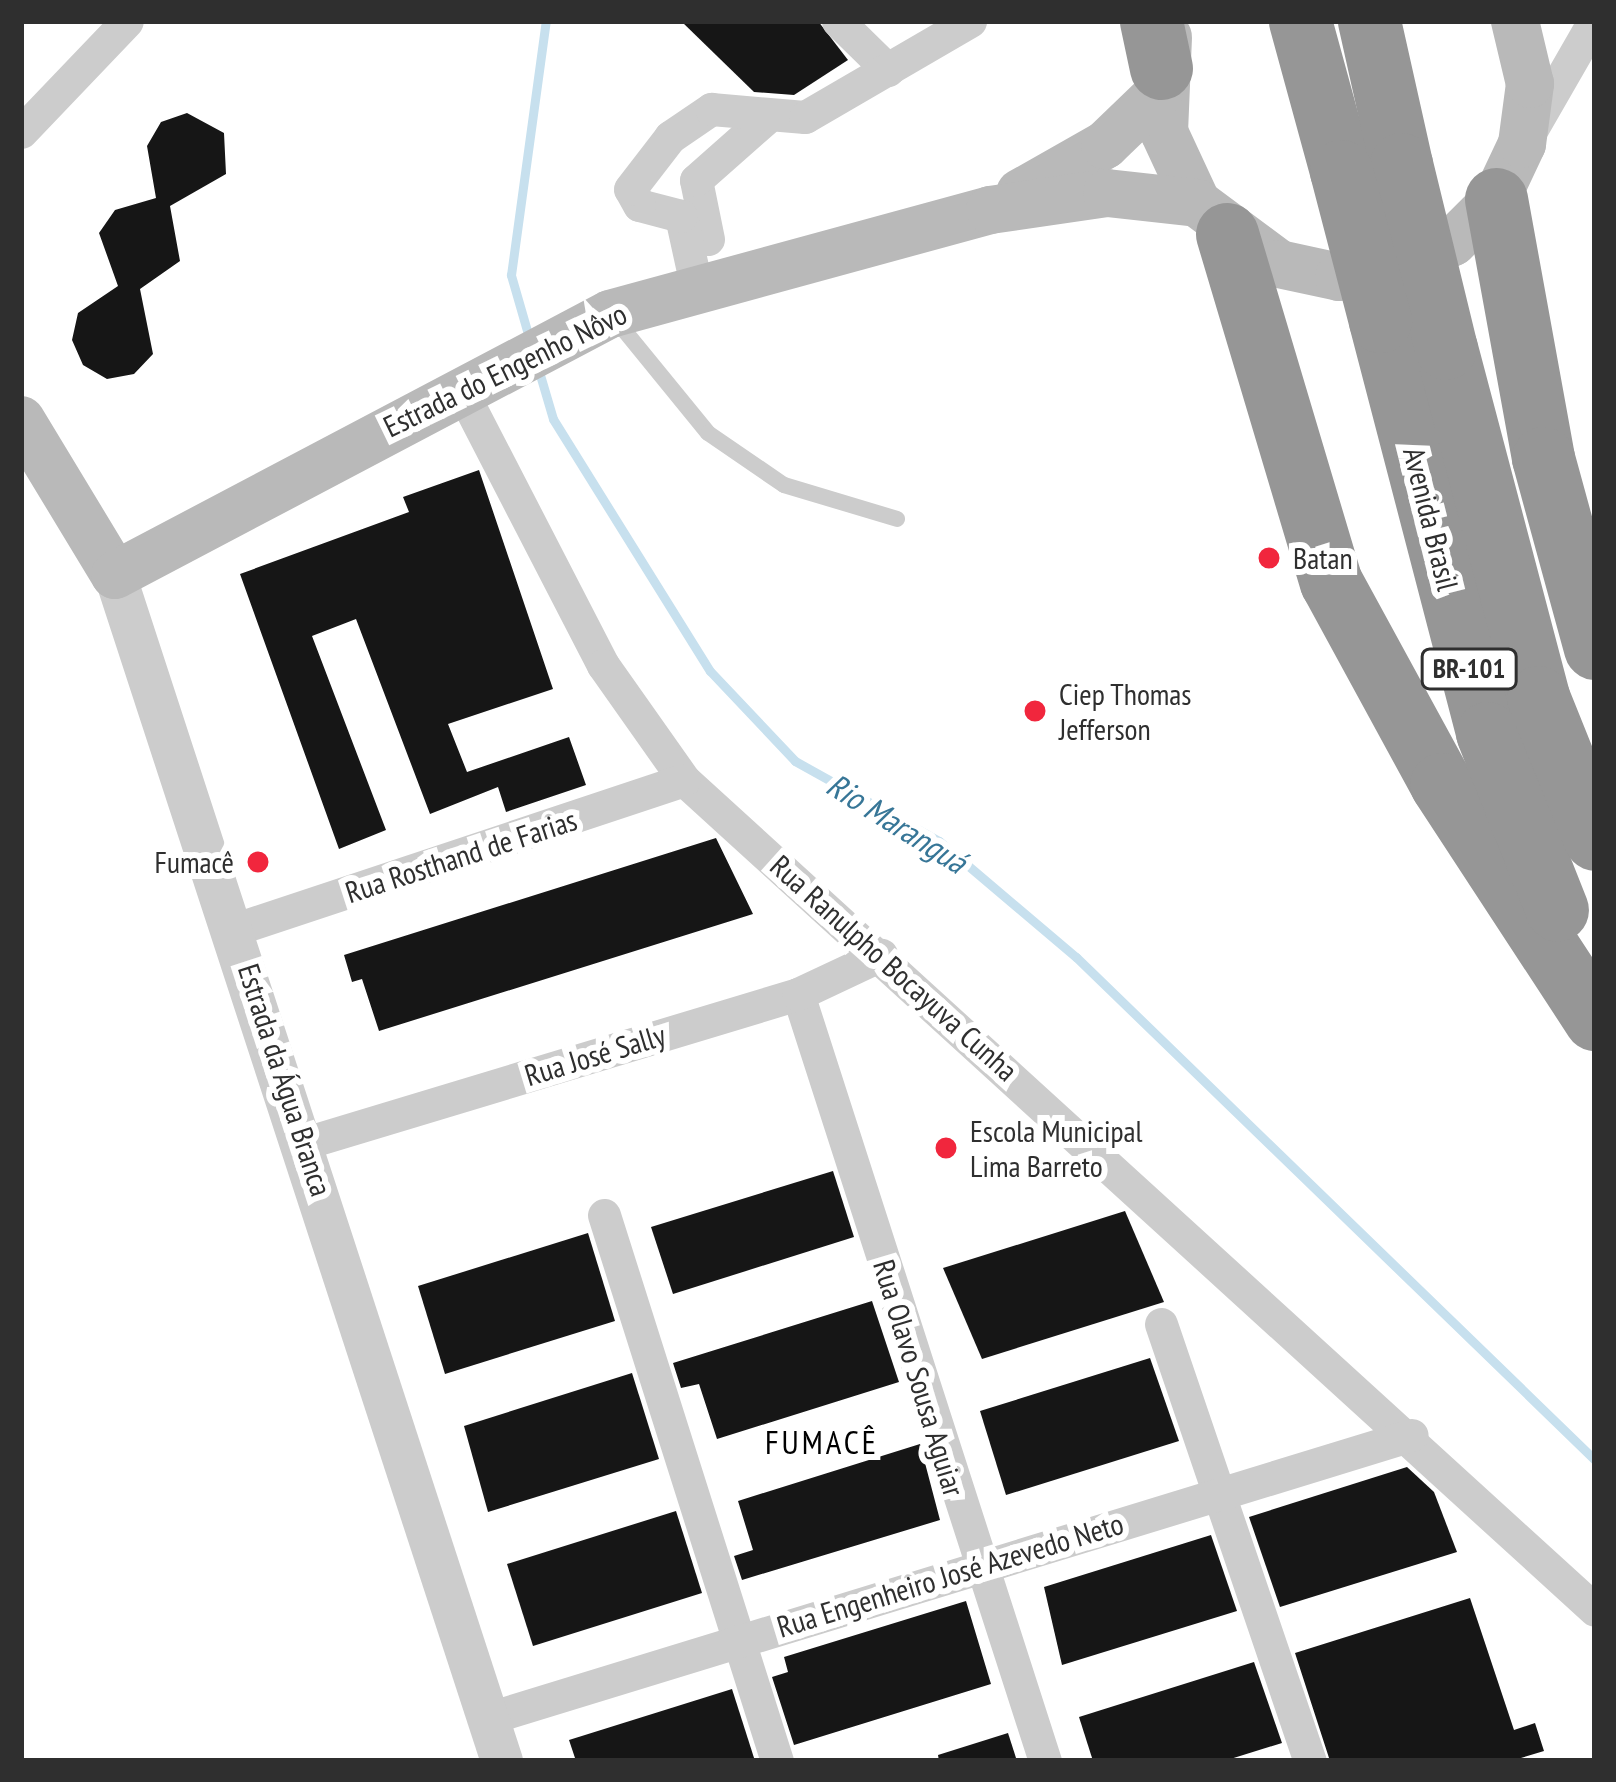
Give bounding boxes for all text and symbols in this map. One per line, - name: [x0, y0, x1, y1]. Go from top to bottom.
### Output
- street label: Estrada do Engenho Nôvo: [378, 296, 632, 444]
- street label: Avenida Brasil: [1396, 444, 1466, 594]
- place label: Batan: [1293, 540, 1353, 576]
- marker: Batan: [1256, 545, 1282, 571]
- road number: BR-101: [1418, 648, 1520, 690]
- place label: Ciep Thomas Jefferson: [1059, 676, 1192, 746]
- marker: Ciep Thomas Jefferson: [1022, 698, 1048, 724]
- water label: Rio Maranguá: [820, 765, 974, 881]
- street label: Rua Rosthand de Farias: [341, 802, 581, 910]
- place label: Fumacê: [155, 844, 234, 880]
- street label: Rua Ranulpho Bocayuva Cunha: [763, 848, 1025, 1088]
- marker: Fumacê: [245, 849, 271, 875]
- street label: Estrada da Água Branca: [230, 959, 340, 1201]
- street label: Rua José Sally: [520, 1017, 670, 1093]
- place label: Escola Municipal Lima Barreto: [970, 1113, 1143, 1184]
- marker: Escola Municipal Lima Barreto: [933, 1135, 959, 1161]
- street label: Rua Olavo Sousa Aguiar: [866, 1255, 972, 1501]
- district label: FUMACÊ: [765, 1422, 879, 1462]
- street label: Rua Engenheiro José Azevedo Neto: [772, 1505, 1128, 1645]

